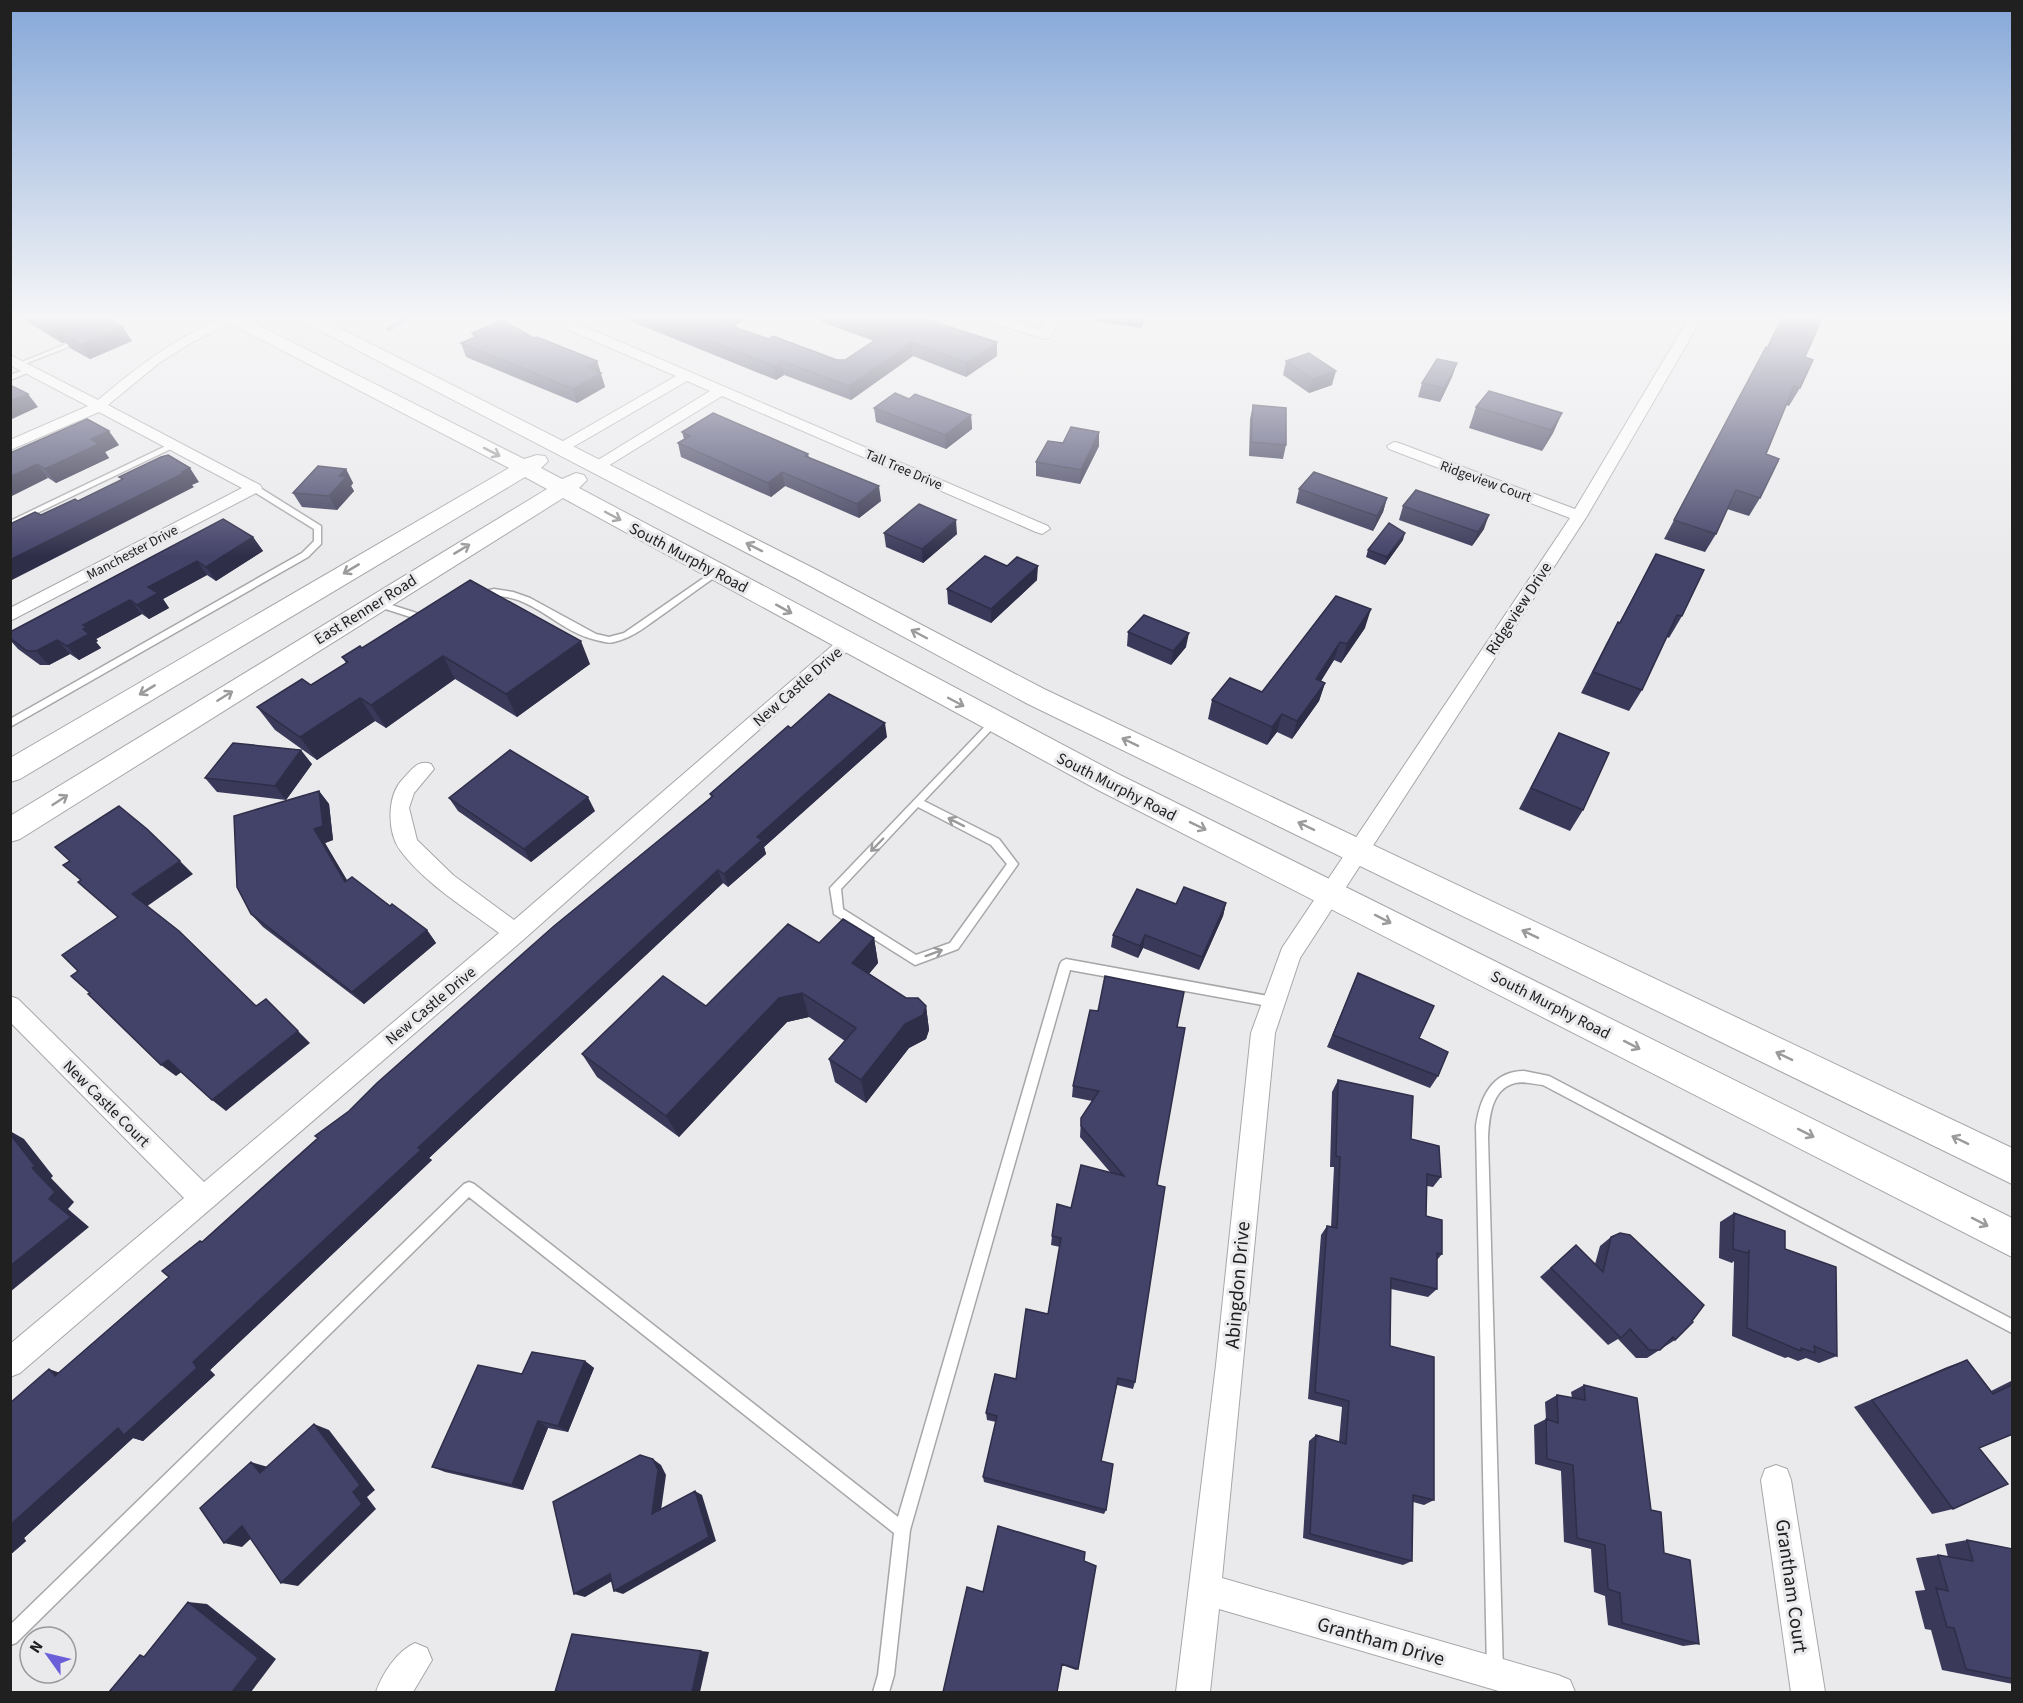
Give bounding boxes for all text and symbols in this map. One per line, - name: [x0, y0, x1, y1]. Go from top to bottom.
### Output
- street label: Tall Tree Drive: [862, 445, 945, 495]
- one-way arrow: [482, 446, 500, 458]
- street label: Ridgeview Court: [1437, 456, 1534, 508]
- one-way arrow: [604, 510, 621, 522]
- street label: South Murphy Road: [625, 517, 752, 599]
- street label: Manchester Drive: [83, 520, 182, 585]
- one-way arrow: [746, 541, 764, 552]
- one-way arrow: [453, 543, 470, 555]
- street label: Ridgeview Drive: [1481, 558, 1557, 659]
- one-way arrow: [343, 563, 360, 575]
- street label: East Renner Road: [310, 570, 421, 650]
- one-way arrow: [775, 604, 793, 615]
- one-way arrow: [911, 628, 929, 639]
- street label: New Castle Drive: [748, 642, 847, 732]
- one-way arrow: [139, 685, 156, 697]
- one-way arrow: [216, 690, 233, 702]
- one-way arrow: [947, 696, 964, 708]
- one-way arrow: [1122, 735, 1140, 747]
- street label: South Murphy Road: [1053, 747, 1180, 827]
- one-way arrow: [51, 794, 68, 806]
- one-way arrow: [947, 816, 965, 827]
- one-way arrow: [1298, 820, 1316, 832]
- one-way arrow: [1189, 821, 1207, 833]
- one-way arrow: [869, 837, 884, 852]
- one-way arrow: [1374, 914, 1392, 925]
- one-way arrow: [1522, 927, 1540, 939]
- one-way arrow: [924, 947, 943, 958]
- street label: New Castle Drive: [381, 961, 481, 1050]
- street label: South Murphy Road: [1487, 965, 1614, 1045]
- one-way arrow: [1623, 1040, 1641, 1052]
- one-way arrow: [1776, 1049, 1794, 1061]
- street label: New Castle Court: [58, 1055, 155, 1152]
- one-way arrow: [1797, 1128, 1815, 1140]
- one-way arrow: [1951, 1134, 1969, 1146]
- one-way arrow: [1971, 1216, 1989, 1228]
- street label: Abingdon Drive: [1218, 1220, 1258, 1350]
- street label: Grantham Court: [1768, 1517, 1814, 1655]
- street label: Grantham Drive: [1314, 1610, 1448, 1674]
- north arrow: [18, 1625, 78, 1685]
- text: N: [24, 1637, 48, 1658]

